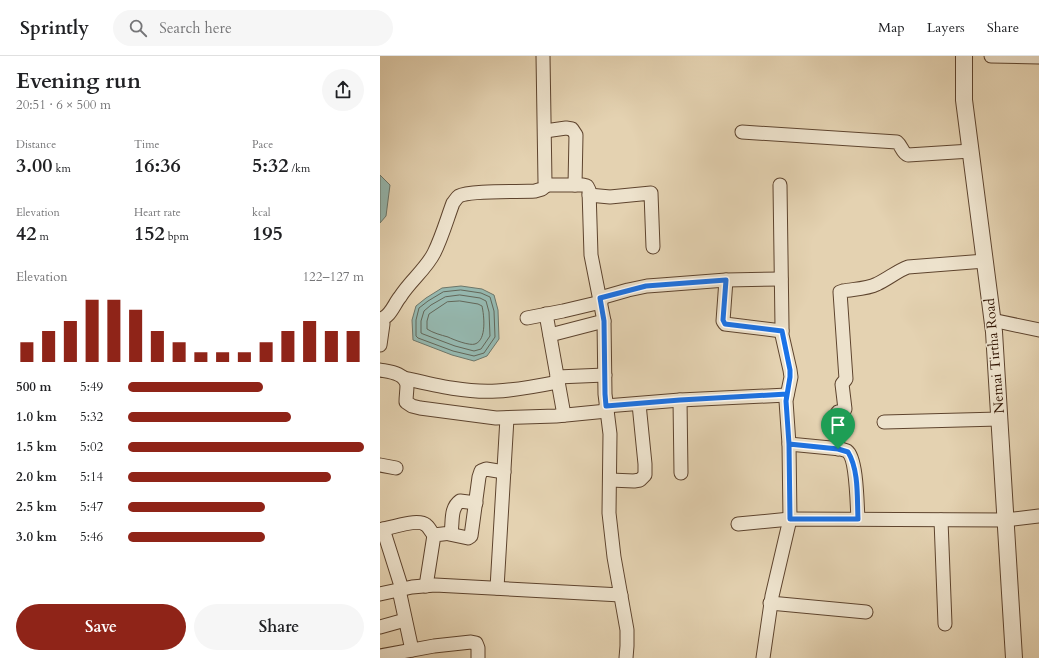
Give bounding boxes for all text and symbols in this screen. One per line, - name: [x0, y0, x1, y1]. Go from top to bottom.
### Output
- search box: [113, 10, 393, 46]
- text: Sprintly: [20, 15, 89, 41]
- icon: search: [127, 17, 149, 39]
- text: Search here: [159, 18, 232, 38]
- text: Map: [878, 18, 905, 37]
- text: Layers: [927, 18, 965, 37]
- text: Share: [987, 18, 1019, 37]
- text: Evening run: [16, 66, 141, 96]
- button: share: [322, 69, 364, 111]
- text: 20:51 · 6 × 500 m: [16, 96, 111, 114]
- text: Distance: [16, 137, 56, 152]
- text: Time: [134, 137, 159, 152]
- text: Pace: [252, 137, 273, 152]
- text: 3.00: [16, 152, 53, 179]
- text: 16:36: [134, 152, 181, 179]
- text: 5:32: [252, 152, 289, 179]
- text: km: [53, 161, 71, 176]
- text: /km: [289, 161, 310, 176]
- text: Elevation: [16, 205, 60, 220]
- text: Heart rate: [134, 205, 181, 220]
- text: kcal: [252, 205, 270, 220]
- text: 42: [16, 220, 37, 247]
- text: 152: [134, 220, 165, 247]
- text: 195: [252, 220, 283, 247]
- text: m: [37, 229, 49, 244]
- text: bpm: [165, 229, 189, 244]
- text: Elevation: [16, 268, 68, 286]
- text: 122–127 m: [302, 268, 364, 286]
- street label: Nemai Tirtha Road: [980, 297, 1009, 415]
- text: 500 m: [16, 378, 51, 396]
- text: 5:49: [80, 378, 103, 396]
- text: 1.0 km: [16, 408, 57, 426]
- text: 5:32: [80, 408, 103, 426]
- pin: [821, 408, 855, 449]
- icon: arrive: [827, 414, 849, 436]
- text: 1.5 km: [16, 438, 57, 456]
- text: 5:02: [80, 438, 103, 456]
- text: 2.0 km: [16, 468, 57, 486]
- text: 5:14: [80, 468, 103, 486]
- text: 2.5 km: [16, 498, 57, 516]
- text: 5:47: [80, 498, 103, 516]
- text: 3.0 km: [16, 528, 57, 546]
- text: 5:46: [80, 528, 103, 546]
- button: Save: [16, 604, 186, 650]
- button: Share: [194, 604, 364, 650]

